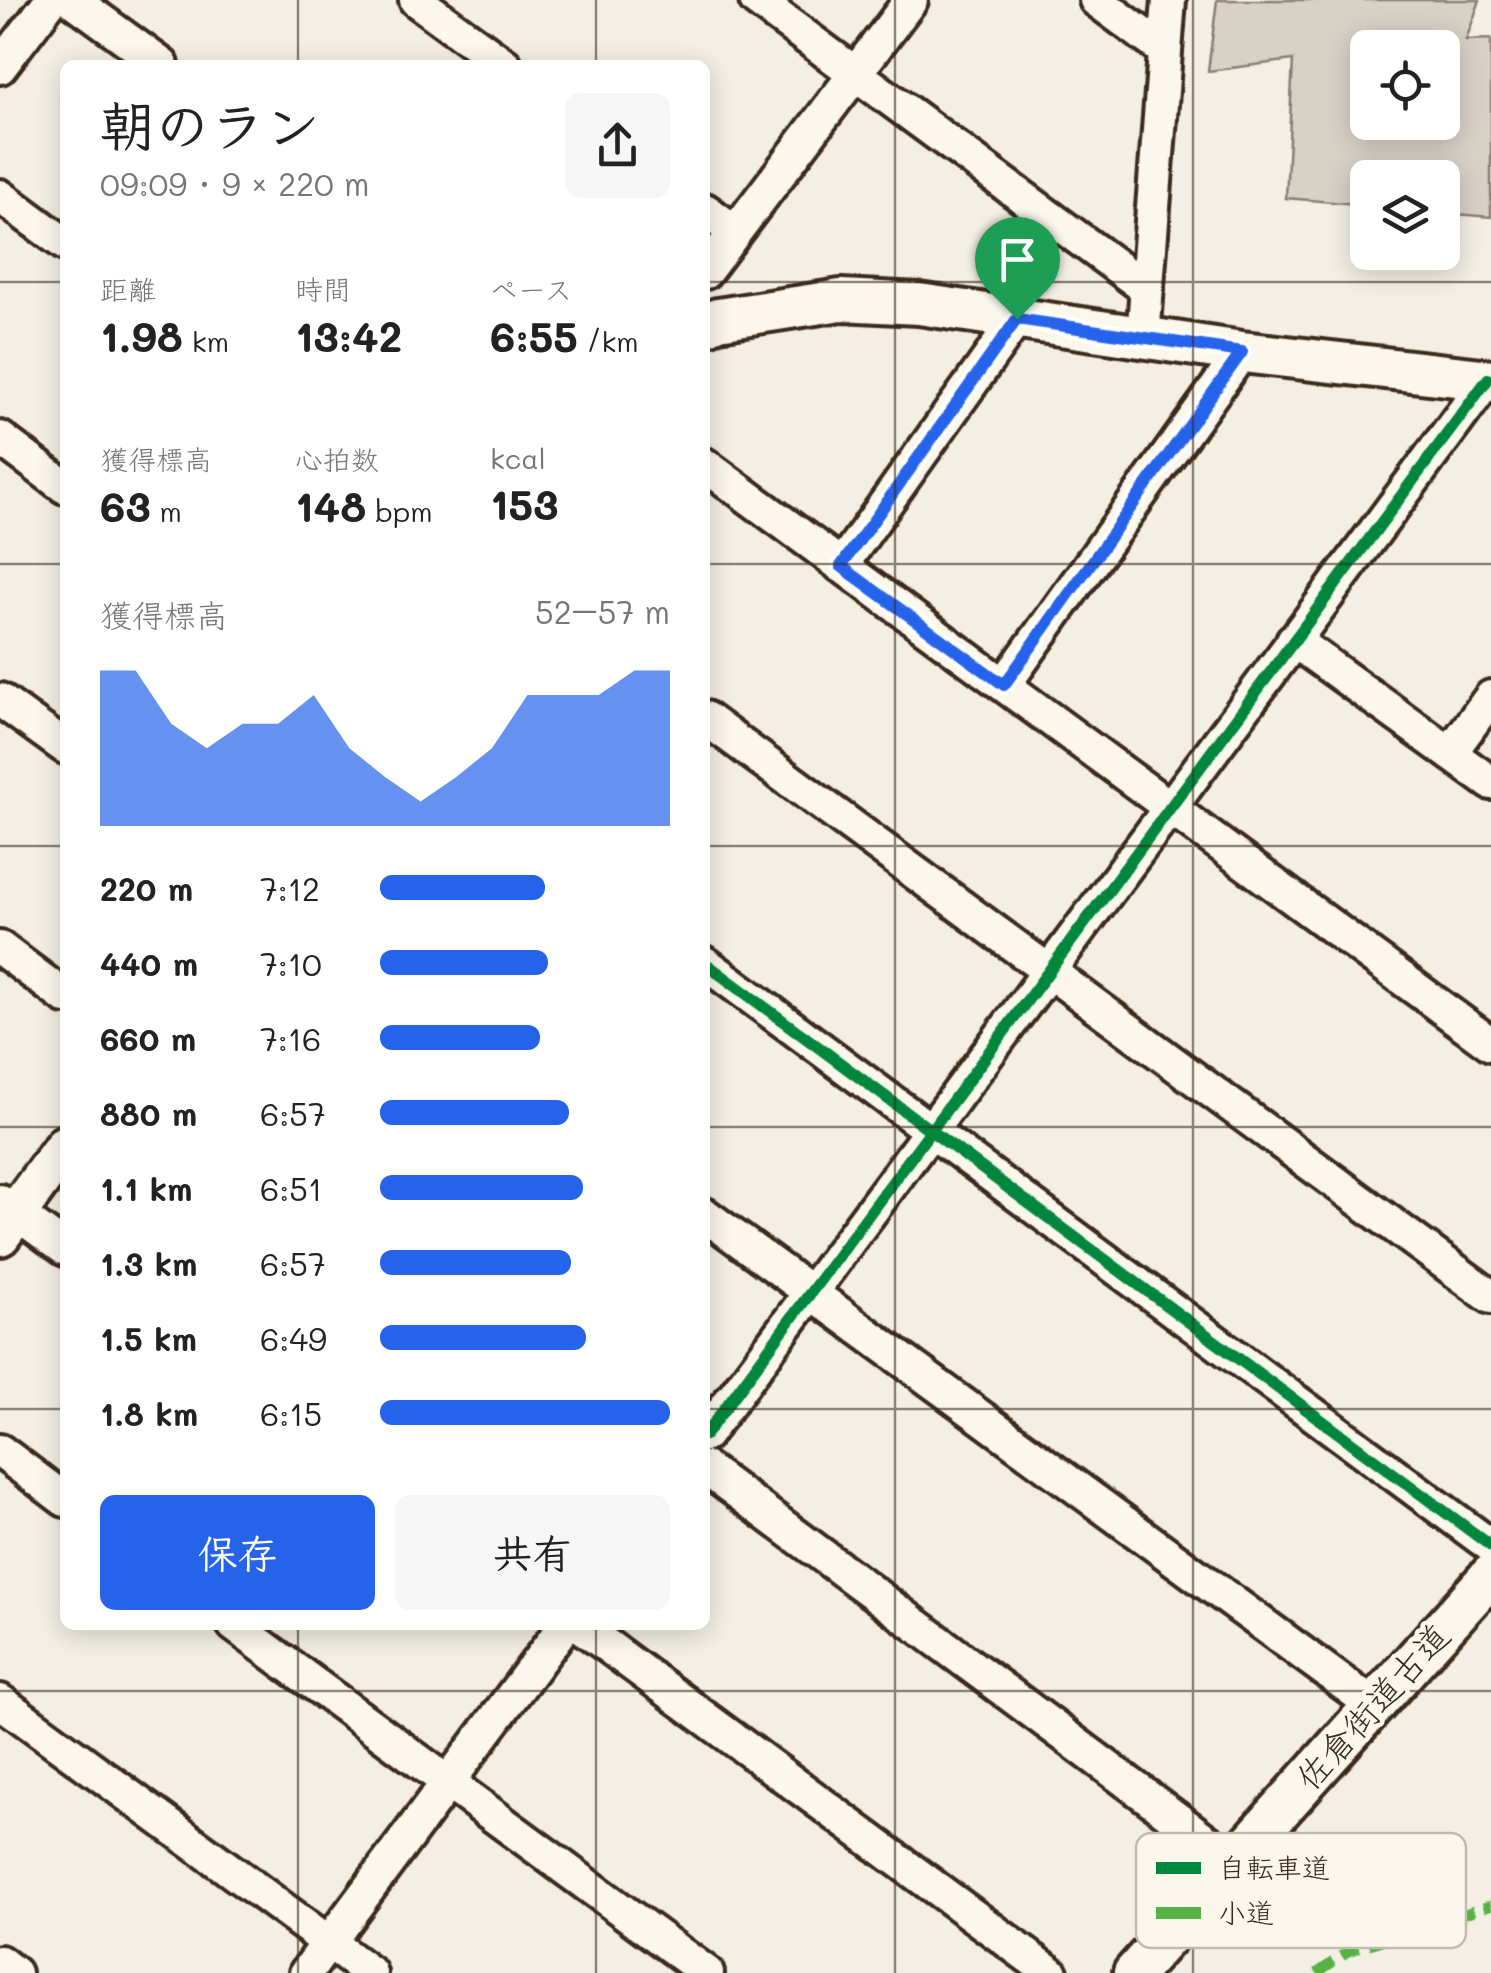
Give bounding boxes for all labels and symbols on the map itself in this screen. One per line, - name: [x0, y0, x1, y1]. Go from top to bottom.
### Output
- pin: [975, 217, 1060, 320]
- street label: 佐倉街道古道: [1284, 1612, 1459, 1799]
- legend: [1136, 1833, 1466, 1948]
- text: 自転車道: [1218, 1849, 1330, 1885]
- text: 小道: [1218, 1894, 1274, 1930]

